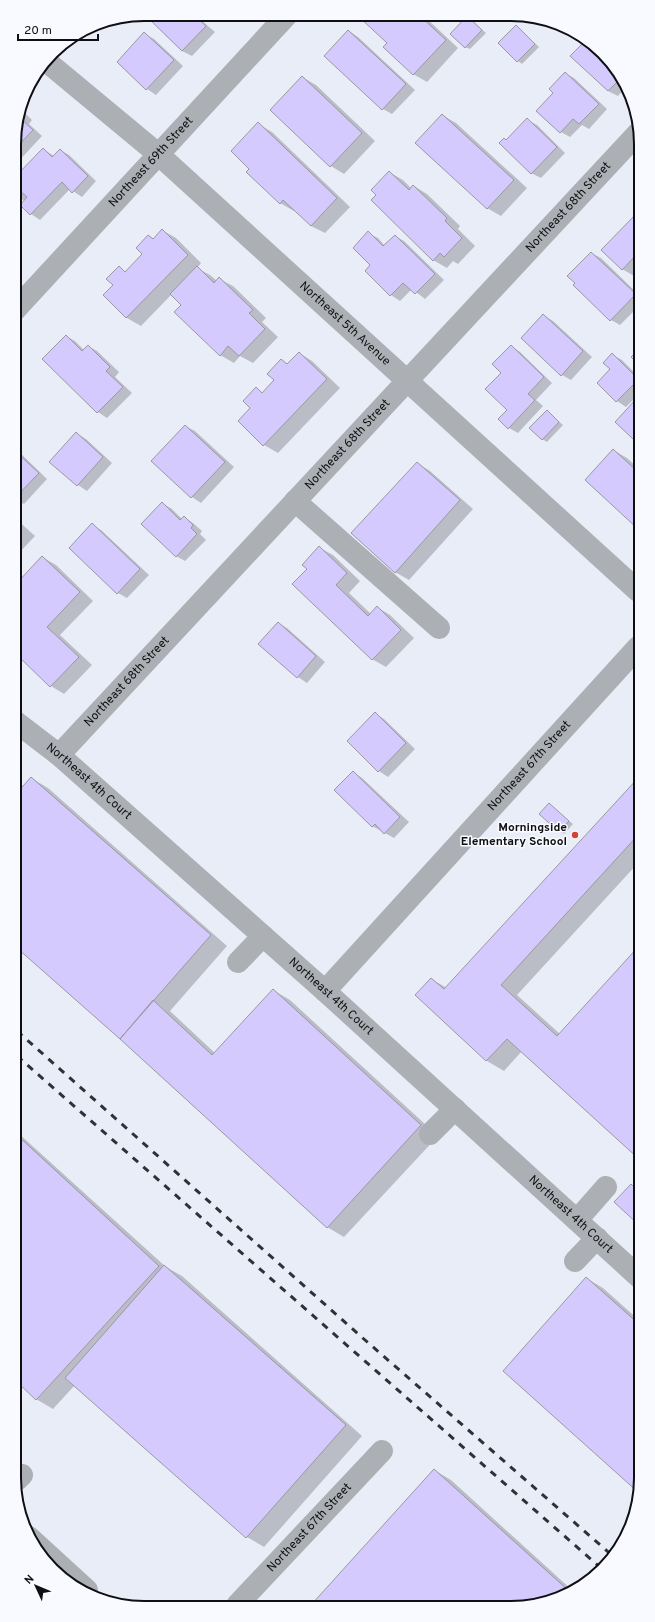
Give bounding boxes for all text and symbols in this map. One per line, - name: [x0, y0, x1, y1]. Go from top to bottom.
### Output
- scale bar: [18, 16, 98, 42]
- text: 20 m: [24, 23, 52, 39]
- street label: Northeast 69th Street: [105, 114, 197, 211]
- street label: Northeast 68th Street: [523, 159, 615, 256]
- street label: Northeast 5th Avenue: [296, 278, 394, 370]
- street label: Northeast 68th Street: [302, 396, 394, 493]
- street label: Northeast 68th Street: [81, 633, 173, 730]
- street label: Northeast 67th Street: [484, 718, 575, 815]
- street label: Northeast 4th Court: [42, 740, 135, 824]
- place label: Morningside Elementary School: [461, 820, 567, 850]
- marker: Morningside Elementary School: [570, 830, 580, 840]
- street label: Northeast 4th Court: [285, 954, 377, 1039]
- street label: Northeast 4th Court: [525, 1172, 616, 1257]
- street label: Northeast 67th Street: [264, 1480, 355, 1576]
- north arrow: [16, 1566, 56, 1606]
- text: N: [22, 1572, 37, 1587]

